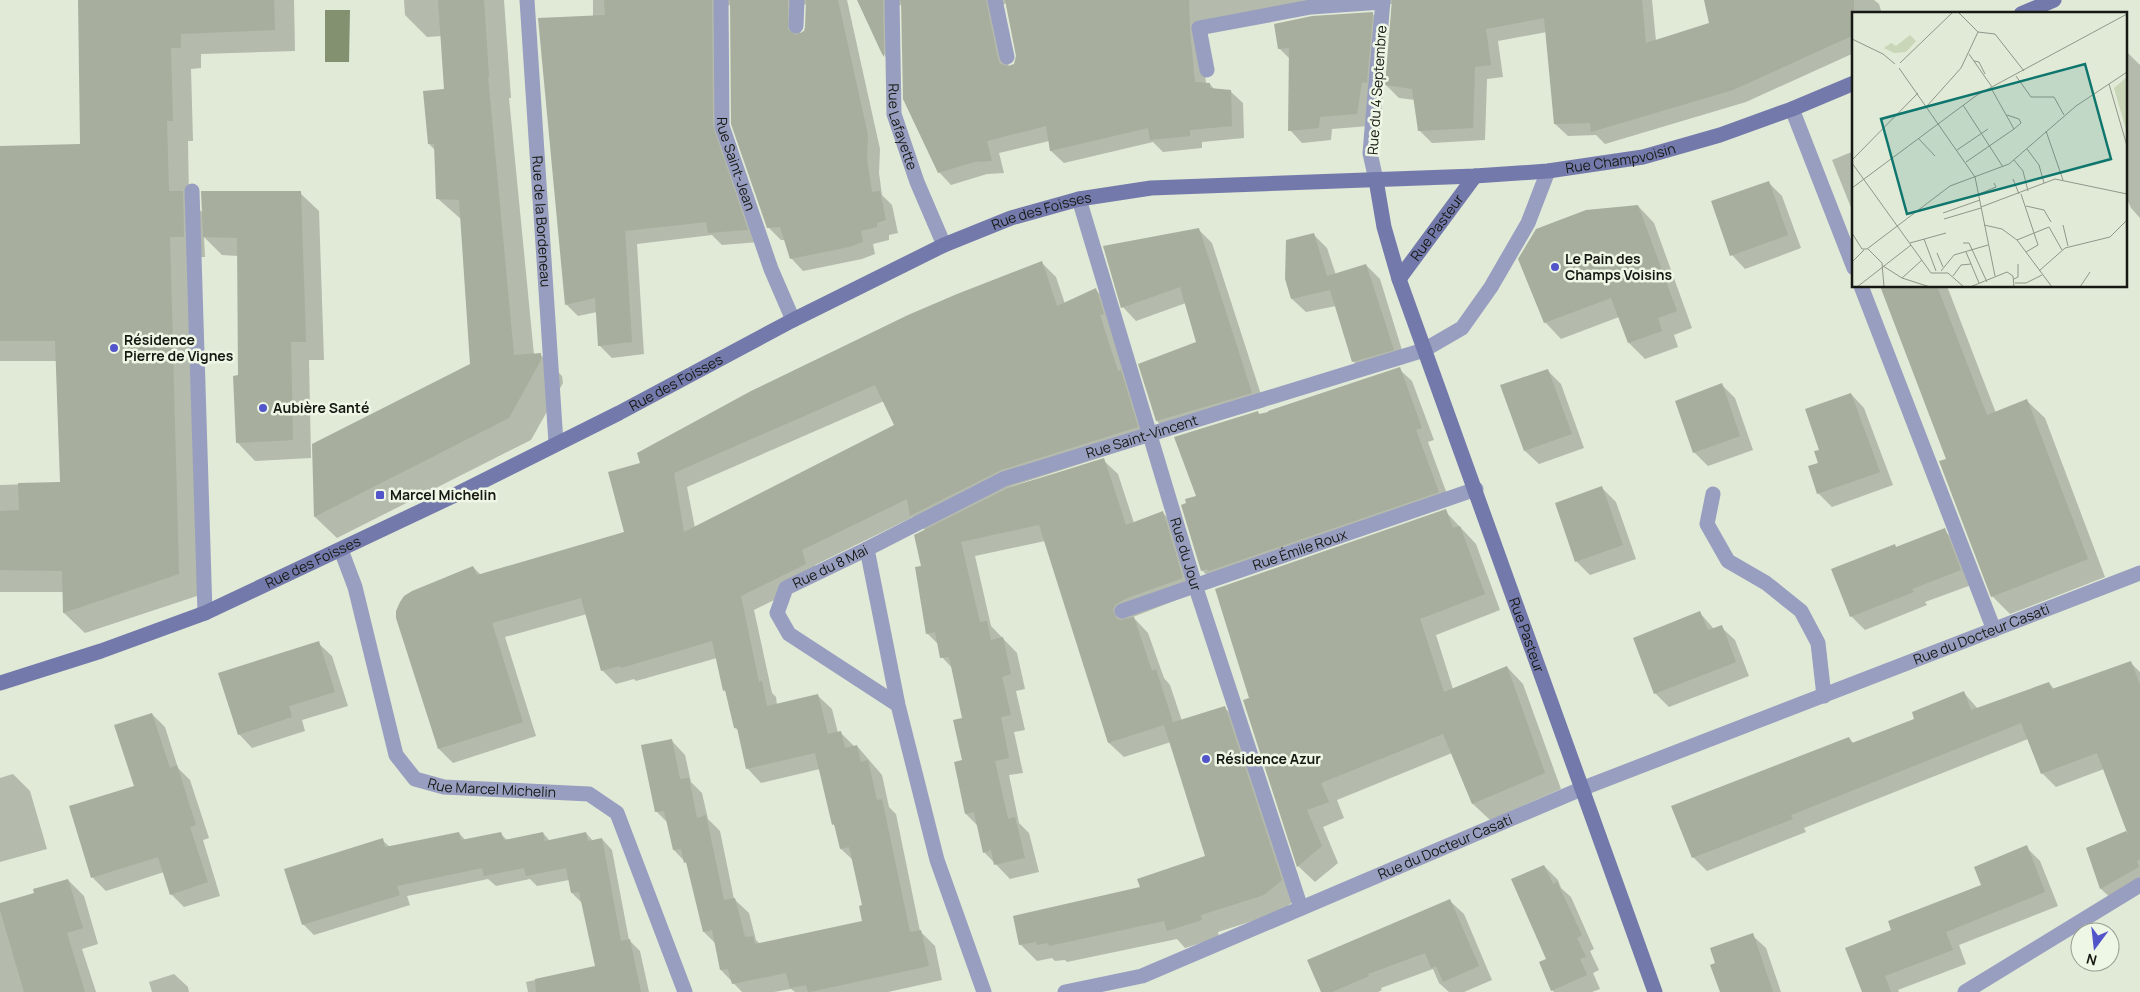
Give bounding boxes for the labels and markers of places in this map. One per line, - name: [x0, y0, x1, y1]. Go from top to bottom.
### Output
- place label: Le Pain des Champs Voisins: [1565, 249, 1673, 284]
- marker: Le Pain des Champs Voisins: [1549, 261, 1561, 273]
- place label: Résidence Pierre de Vignes: [124, 330, 234, 365]
- marker: Résidence Pierre de Vignes: [108, 342, 120, 354]
- place label: Aubière Santé: [273, 398, 369, 417]
- marker: Aubière Santé: [257, 402, 269, 414]
- place label: Marcel Michelin: [390, 485, 496, 504]
- marker: Marcel Michelin: [374, 489, 386, 501]
- place label: Résidence Azur: [1216, 749, 1321, 768]
- marker: Résidence Azur: [1200, 753, 1212, 765]

